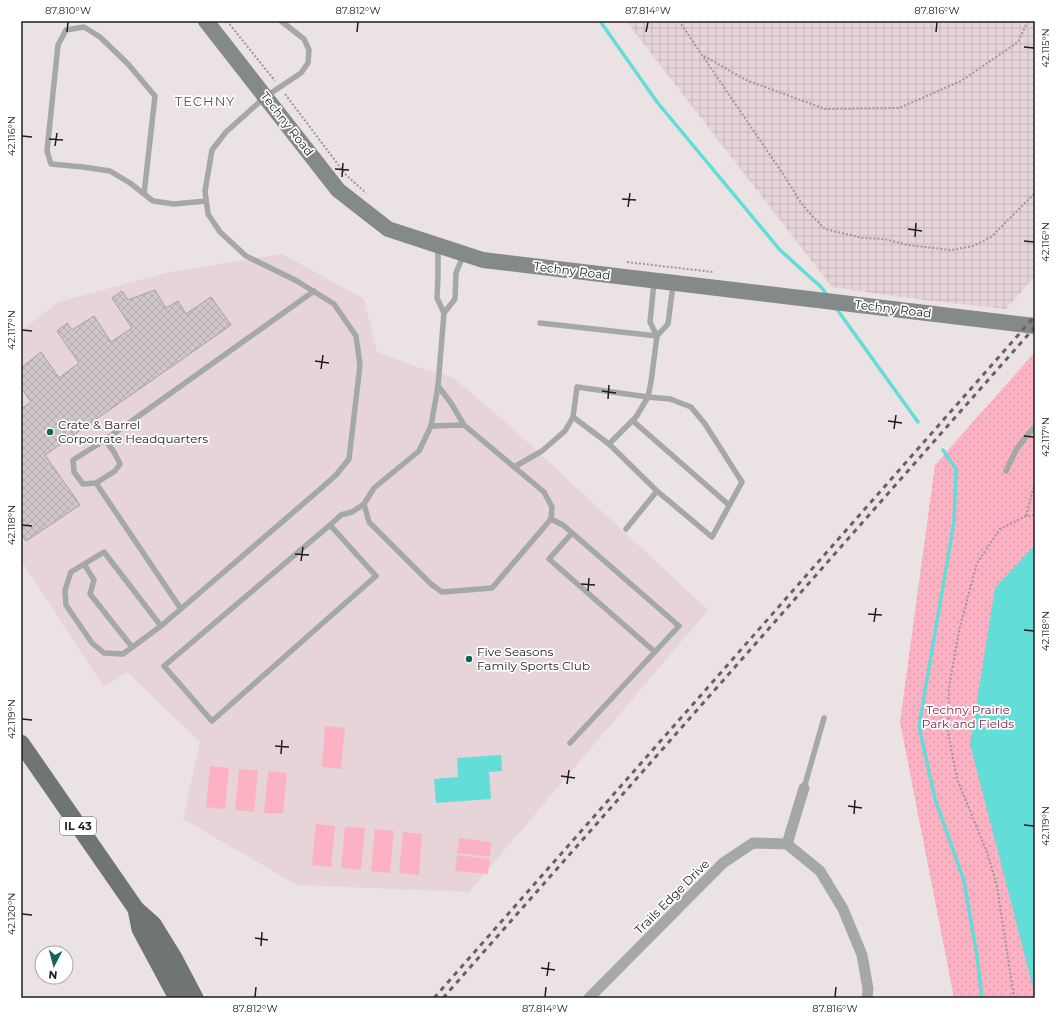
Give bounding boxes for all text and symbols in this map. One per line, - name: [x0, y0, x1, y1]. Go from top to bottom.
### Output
- text: 87.810°W: [45, 4, 91, 17]
- text: 87.812°W: [335, 4, 381, 17]
- text: 87.814°W: [625, 4, 671, 17]
- text: 87.816°W: [914, 4, 960, 17]
- text: 42.115°N: [1039, 28, 1052, 68]
- street label: Techny Road: [258, 89, 317, 159]
- district label: TECHNY: [175, 93, 235, 109]
- text: 42.116°N: [5, 116, 18, 156]
- text: 42.116°N: [1039, 222, 1052, 262]
- street label: Techny Road: [533, 258, 611, 283]
- street label: Techny Road: [854, 296, 932, 321]
- text: 42.117°N: [5, 310, 18, 350]
- place label: Crate & Barrel Corporrate Headquarters: [58, 417, 208, 446]
- text: 42.117°N: [1039, 417, 1052, 457]
- marker: Crate & Barrel Corporrate Headquarters: [45, 427, 55, 437]
- text: 42.118°N: [5, 505, 18, 545]
- text: 42.118°N: [1039, 611, 1052, 651]
- place label: Five Seasons Family Sports Club: [477, 644, 590, 673]
- marker: Five Seasons Family Sports Club: [464, 654, 474, 664]
- text: 42.119°N: [5, 699, 18, 739]
- park label: Techny Prairie Park and Fields: [922, 702, 1014, 731]
- text: 42.119°N: [1039, 806, 1052, 846]
- road number: IL 43: [60, 817, 96, 835]
- street label: Trails Edge Drive: [631, 856, 712, 937]
- text: 42.120°N: [5, 893, 18, 935]
- north arrow: [34, 945, 74, 985]
- text: N: [48, 968, 58, 982]
- text: 87.812°W: [232, 1002, 278, 1015]
- text: 87.814°W: [522, 1002, 568, 1015]
- text: 87.816°W: [812, 1002, 858, 1015]

